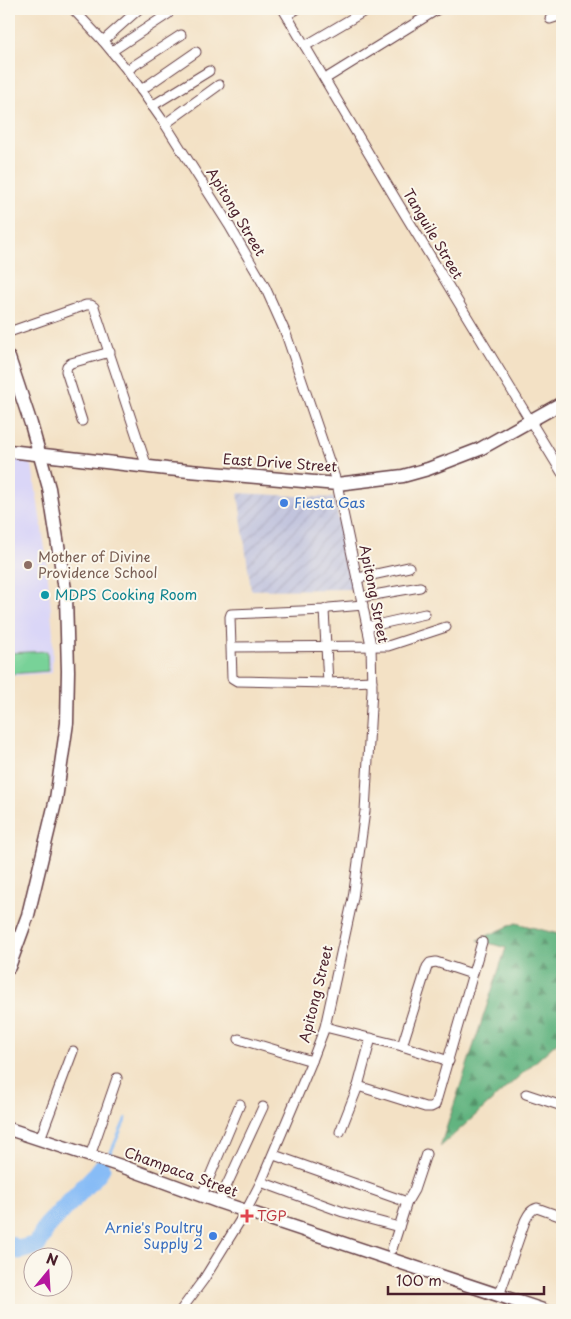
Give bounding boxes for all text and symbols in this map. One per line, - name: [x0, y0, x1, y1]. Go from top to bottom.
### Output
- street label: Apitong Street: [202, 164, 271, 260]
- street label: Tanguile Street: [398, 184, 469, 283]
- street label: East Drive Street: [222, 448, 338, 477]
- place label: Fiesta Gas: [294, 492, 365, 513]
- marker: Fiesta Gas: [278, 497, 290, 509]
- street label: Apitong Street: [355, 543, 394, 645]
- place label: Mother of Divine Providence School: [38, 546, 157, 583]
- marker: Mother of Divine Providence School: [22, 559, 34, 571]
- place label: MDPS Cooking Room: [55, 584, 197, 605]
- marker: MDPS Cooking Room: [39, 589, 51, 601]
- street label: Apitong Street: [293, 943, 338, 1045]
- street label: Champaca Street: [121, 1141, 241, 1202]
- place label: TGP: [257, 1205, 286, 1226]
- marker: TGP: [241, 1210, 253, 1222]
- place label: Arnie's Poultry Supply 2: [105, 1217, 203, 1254]
- marker: Arnie's Poultry Supply 2: [207, 1230, 219, 1242]
- north arrow: [22, 1246, 72, 1296]
- text: N: [44, 1247, 61, 1271]
- scale bar: [388, 1264, 545, 1296]
- text: 100 m: [396, 1268, 442, 1291]

